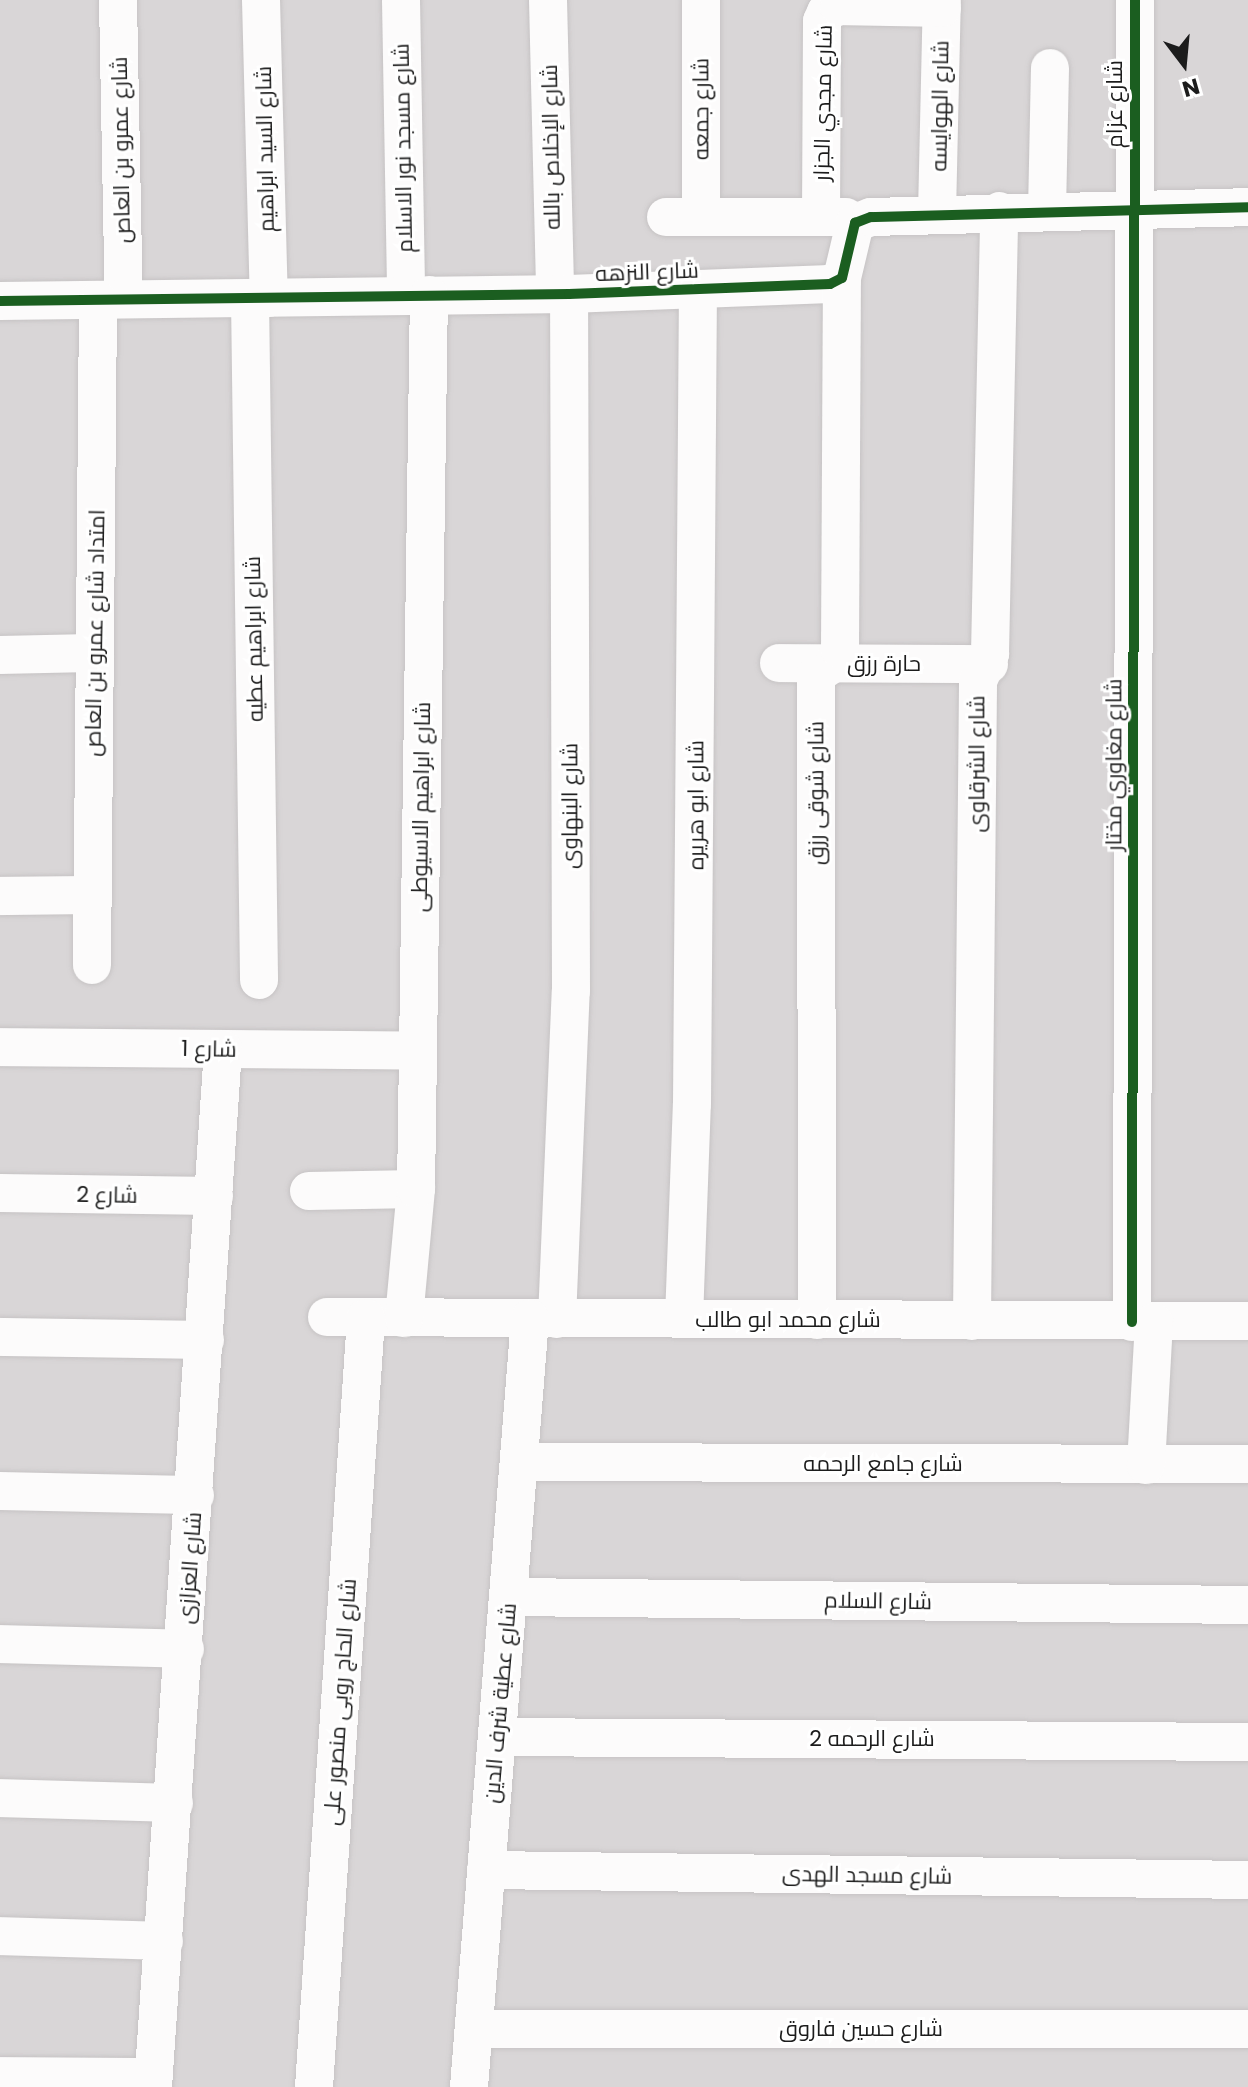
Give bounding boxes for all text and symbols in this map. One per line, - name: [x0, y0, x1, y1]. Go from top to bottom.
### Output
- street label: شارع مجدي الجزار: [808, 24, 838, 182]
- north arrow: [1144, 24, 1224, 104]
- street label: شارع الهوايسه: [926, 40, 954, 172]
- street label: شارع مسجد نور الاسلام: [388, 43, 418, 253]
- street label: شارع عمرو بن العاص: [106, 56, 136, 244]
- street label: شارع جمعه: [688, 58, 714, 160]
- street label: شارع عزام: [1102, 60, 1128, 148]
- street label: شارع الإخلاص بالله: [536, 64, 566, 230]
- street label: شارع السيد ابراهيم: [250, 66, 280, 232]
- text: N: [1179, 70, 1203, 105]
- street label: شارع النزهه: [595, 257, 699, 287]
- street label: امتداد شارع عمرو بن العاص: [80, 509, 110, 757]
- street label: شارع ابراهيم عطيه: [239, 556, 269, 722]
- street label: حارة رزق: [847, 651, 921, 677]
- street label: شارع مغاوري مختار: [1101, 679, 1127, 851]
- street label: شارع الشرقاوى: [964, 695, 990, 833]
- street label: شارع ابراهيم الاسيوطى: [406, 702, 436, 912]
- street label: شارع شوقى رزق: [803, 721, 829, 865]
- street label: شارع ابو هريره: [683, 740, 709, 870]
- street label: شارع البنهاوى: [557, 743, 583, 869]
- street label: شارع 1: [181, 1035, 237, 1063]
- street label: شارع 2: [76, 1181, 138, 1209]
- street label: شارع محمد ابو طالب: [695, 1307, 881, 1333]
- street label: شارع جامع الرحمه: [803, 1451, 963, 1477]
- street label: شارع العزازى: [173, 1511, 207, 1625]
- street label: شارع الحاج روبى منصور على: [318, 1578, 362, 1826]
- street label: شارع السلام: [824, 1587, 932, 1615]
- street label: شارع عطية شرف الدين: [478, 1602, 522, 1804]
- street label: شارع الرحمه 2: [809, 1726, 935, 1752]
- street label: شارع مسجد الهدى: [782, 1860, 952, 1890]
- street label: شارع حسين فاروق: [779, 2016, 943, 2042]

